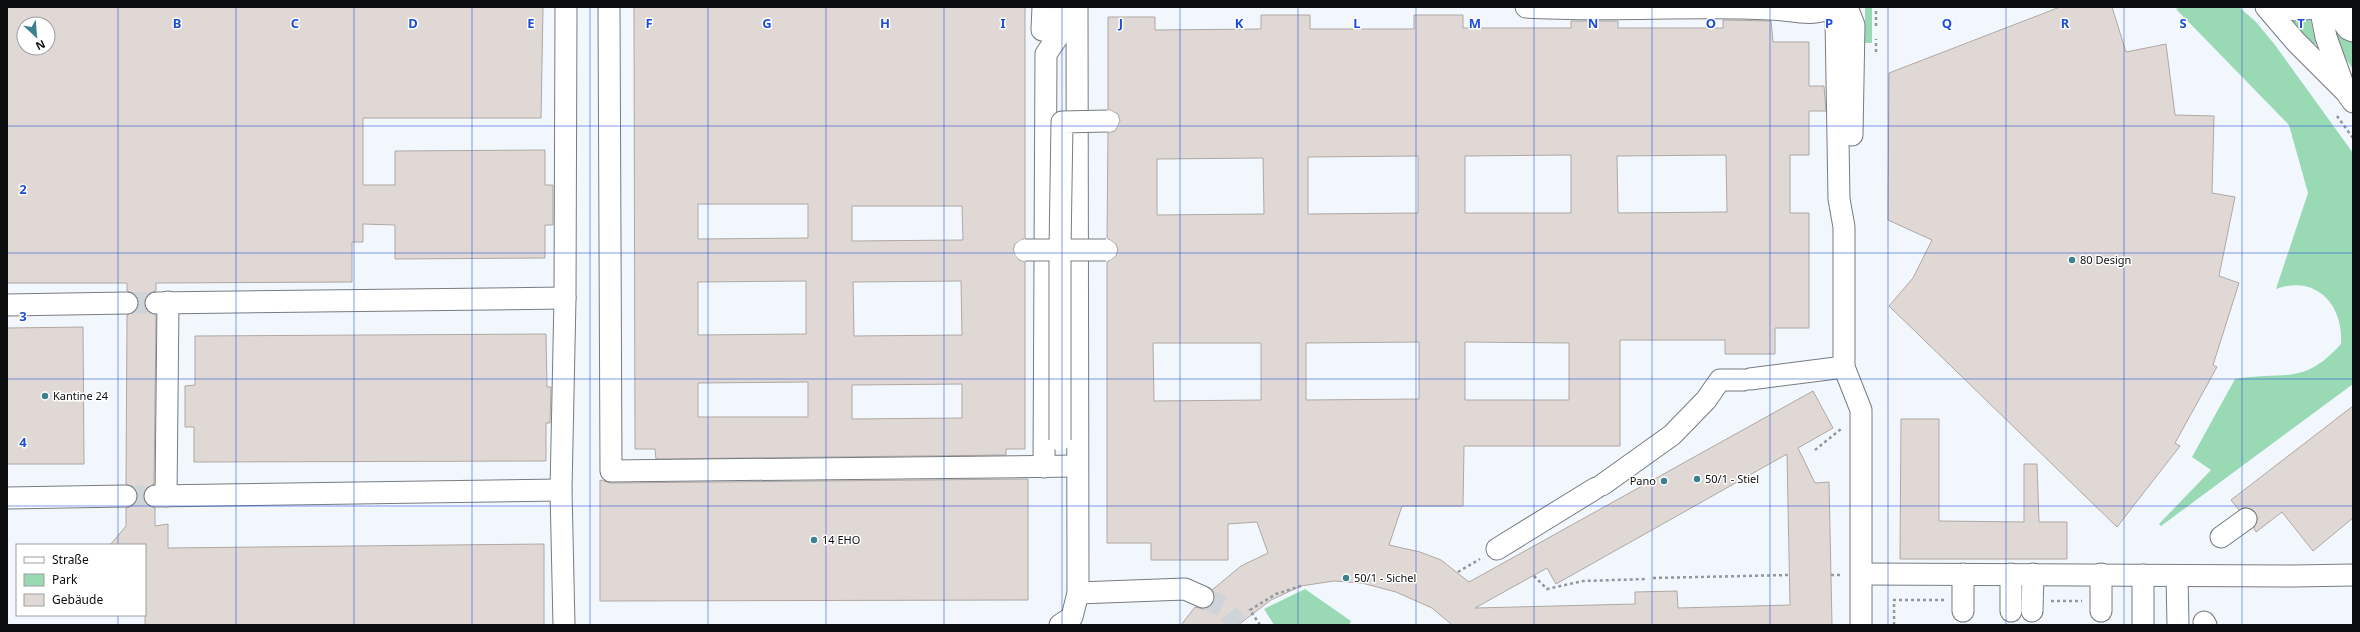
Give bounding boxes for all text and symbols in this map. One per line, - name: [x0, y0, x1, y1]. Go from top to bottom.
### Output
- text: B: [173, 14, 181, 32]
- text: C: [291, 14, 299, 32]
- text: D: [408, 14, 418, 32]
- text: E: [527, 14, 535, 32]
- text: F: [645, 14, 653, 32]
- text: G: [762, 14, 772, 32]
- text: H: [880, 14, 890, 32]
- text: I: [1000, 14, 1006, 32]
- text: J: [1118, 14, 1123, 32]
- text: K: [1235, 14, 1244, 32]
- text: L: [1353, 14, 1361, 32]
- text: M: [1469, 14, 1481, 32]
- text: N: [1588, 14, 1598, 32]
- text: O: [1706, 14, 1716, 32]
- text: P: [1825, 14, 1833, 32]
- text: Q: [1942, 14, 1952, 32]
- text: R: [2061, 14, 2070, 32]
- text: S: [2179, 14, 2187, 32]
- text: T: [2297, 14, 2305, 32]
- north arrow: [16, 16, 56, 56]
- text: N: [33, 37, 48, 54]
- text: 2: [19, 180, 27, 198]
- place label: 80 Design: [2080, 252, 2131, 267]
- marker: 80 Design: [2067, 255, 2077, 265]
- text: 3: [19, 307, 27, 325]
- place label: Kantine 24: [53, 388, 109, 403]
- marker: Kantine 24: [40, 391, 50, 401]
- text: 4: [19, 433, 27, 451]
- place label: 50/1 - Stiel: [1705, 471, 1759, 486]
- place label: Pano: [1630, 473, 1656, 488]
- marker: 50/1 - Stiel: [1692, 474, 1702, 484]
- marker: Pano: [1659, 476, 1669, 486]
- place label: 14 EHO: [822, 532, 860, 547]
- marker: 14 EHO: [809, 535, 819, 545]
- legend: [16, 544, 146, 616]
- text: Straße: [52, 551, 89, 568]
- place label: 50/1 - Sichel: [1354, 570, 1416, 585]
- text: Park: [52, 571, 78, 588]
- marker: 50/1 - Sichel: [1341, 573, 1351, 583]
- text: Gebäude: [52, 591, 103, 608]

